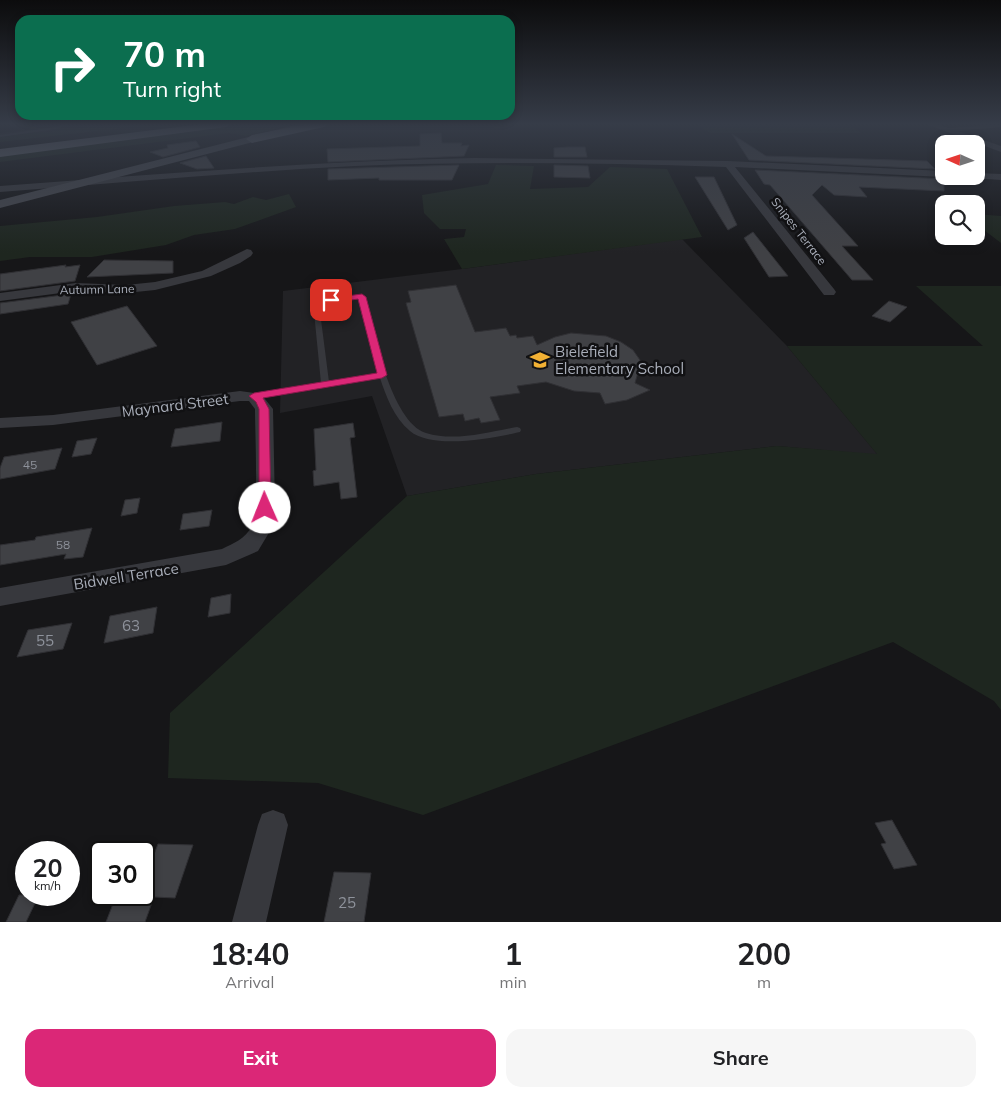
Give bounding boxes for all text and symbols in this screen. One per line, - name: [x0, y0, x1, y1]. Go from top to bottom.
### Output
- text: 70 m: [123, 32, 206, 76]
- icon: right: [40, 35, 105, 100]
- text: Turn right: [123, 75, 221, 103]
- north arrow: [935, 135, 985, 185]
- map controls: [935, 135, 985, 245]
- street label: Snipes Terrace: [768, 194, 830, 268]
- button: search: [935, 195, 985, 245]
- pin: [310, 279, 352, 321]
- street label: Autumn Lane: [59, 281, 135, 297]
- icon: arrive: [317, 286, 345, 314]
- place label: Bielefield Elementary School: [555, 342, 684, 378]
- school or university icon: Bielefield Elementary School: [529, 349, 551, 371]
- street label: Maynard Street: [121, 389, 229, 421]
- house number: 45: [23, 457, 37, 472]
- position arrow: [238, 481, 290, 533]
- house number: 58: [56, 537, 70, 552]
- street label: Bidwell Terrace: [72, 558, 180, 594]
- house number: 63: [122, 616, 140, 635]
- house number: 55: [36, 631, 54, 650]
- speed limit sign: 30: [90, 841, 155, 906]
- text: 20: [32, 852, 63, 883]
- text: km/h: [34, 878, 61, 893]
- house number: 25: [338, 893, 356, 912]
- text: 18:40: [210, 935, 290, 973]
- text: 1: [504, 935, 522, 973]
- text: 200: [737, 935, 791, 973]
- text: Arrival: [225, 972, 274, 992]
- text: min: [500, 972, 527, 992]
- text: m: [757, 972, 771, 992]
- button: Exit: [25, 1029, 496, 1087]
- button: Share: [506, 1029, 976, 1087]

